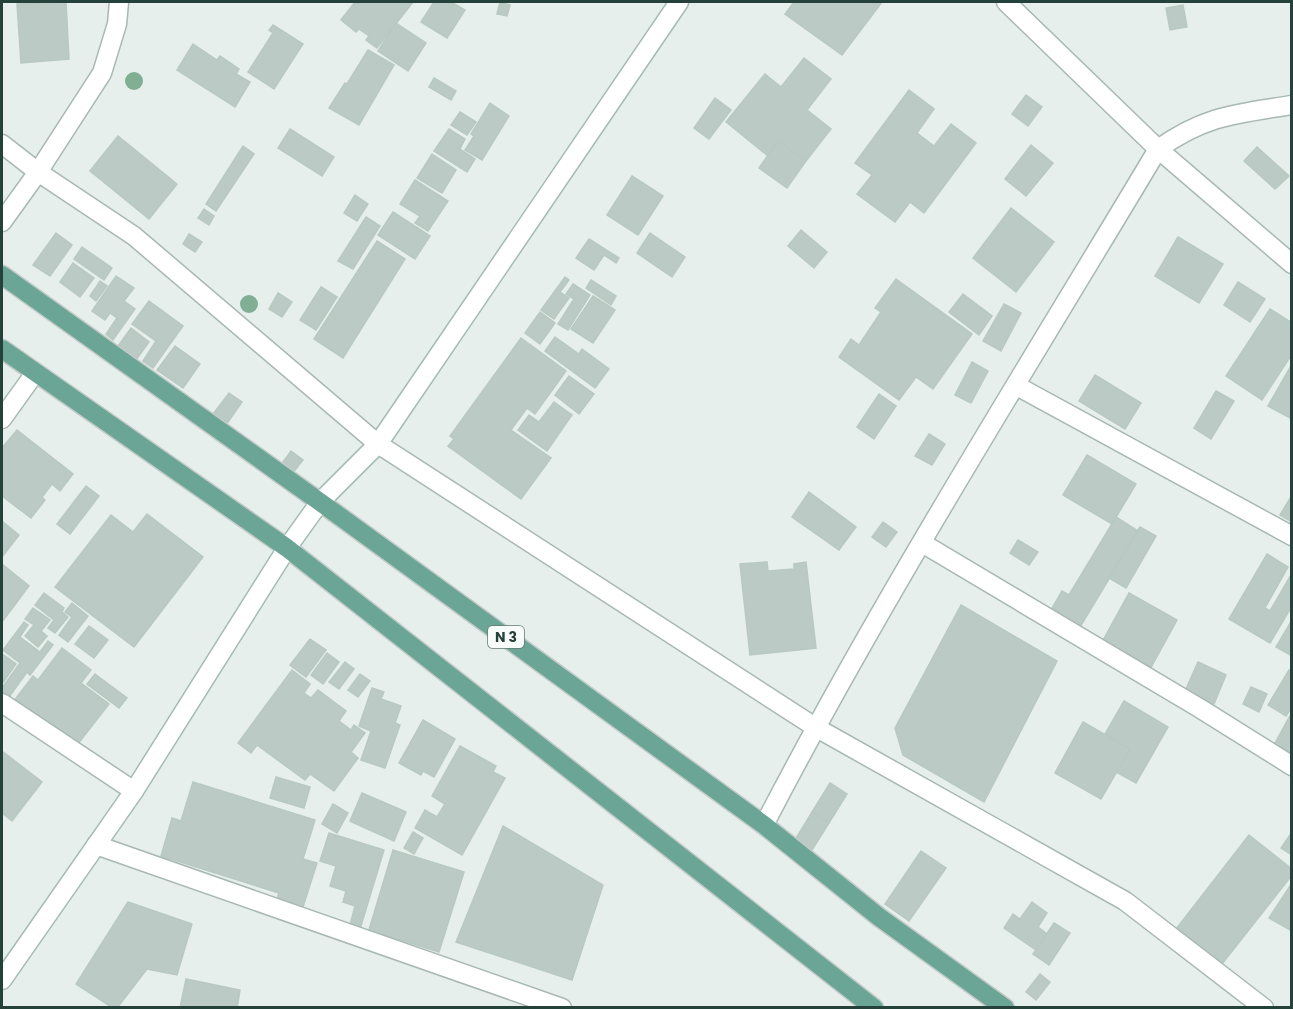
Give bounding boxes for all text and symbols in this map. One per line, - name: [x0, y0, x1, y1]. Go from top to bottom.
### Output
- road number: N 3: [488, 626, 524, 648]

